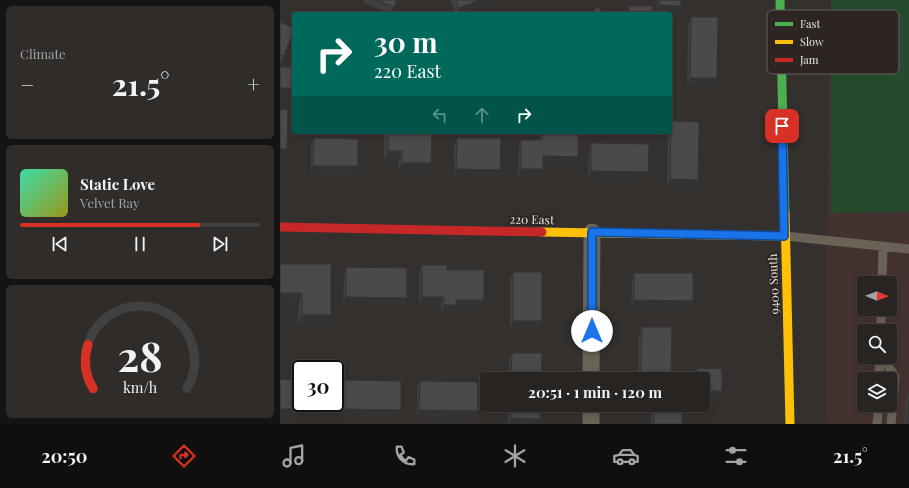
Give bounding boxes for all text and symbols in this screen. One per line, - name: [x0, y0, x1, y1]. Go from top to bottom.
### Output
- legend: [767, 10, 899, 74]
- text: Fast: [800, 16, 820, 31]
- text: 30 m: [374, 23, 438, 60]
- icon: right: [308, 28, 360, 80]
- text: Slow: [800, 34, 824, 49]
- text: Climate: [20, 45, 66, 62]
- text: Jam: [799, 52, 819, 67]
- text: 220 East: [374, 59, 441, 83]
- text: 21.5°: [112, 64, 170, 104]
- text: −: [20, 69, 34, 99]
- text: +: [247, 69, 260, 99]
- icon: left: [429, 104, 451, 126]
- icon: ahead: [471, 104, 493, 126]
- icon: right: [513, 104, 535, 126]
- pin: [765, 109, 799, 143]
- icon: arrive: [771, 115, 793, 137]
- text: Static Love: [80, 174, 155, 194]
- text: Velvet Ray: [80, 194, 140, 211]
- street label: 220 East: [510, 211, 555, 227]
- icon: previous: [49, 233, 71, 255]
- icon: pause: [129, 233, 151, 255]
- icon: next: [209, 233, 231, 255]
- street label: 9400 South: [764, 253, 782, 315]
- north arrow: [857, 276, 897, 316]
- map controls: [857, 276, 897, 412]
- position arrow: [571, 310, 613, 352]
- button: search: [857, 324, 897, 364]
- text: 28: [117, 327, 163, 382]
- speed limit sign: 30: [292, 360, 344, 412]
- button: layers: [857, 372, 897, 412]
- text: km/h: [123, 378, 158, 397]
- text: 20:51 · 1 min · 120 m: [528, 382, 662, 402]
- icon: directions: [170, 442, 198, 470]
- icon: music: [280, 442, 308, 470]
- icon: phone: [391, 442, 419, 470]
- icon: climate: [501, 442, 529, 470]
- icon: car: [612, 442, 640, 470]
- icon: filters: [722, 442, 750, 470]
- text: 20:50: [41, 444, 87, 468]
- text: 21.5°: [833, 444, 868, 468]

